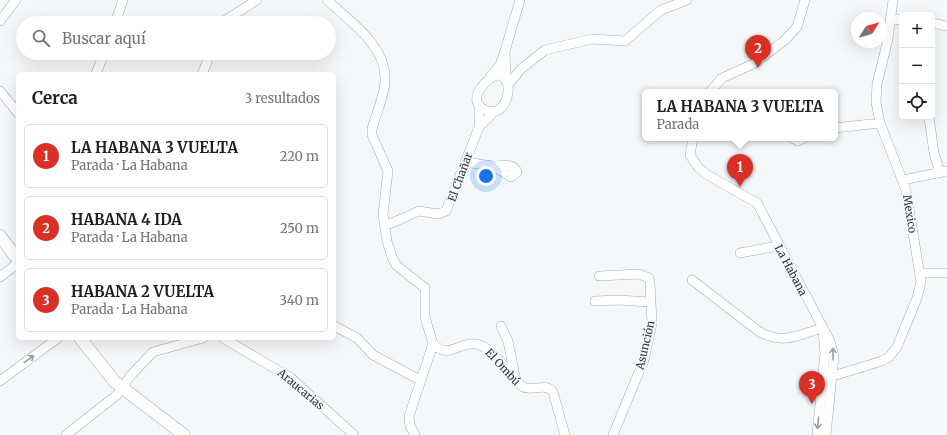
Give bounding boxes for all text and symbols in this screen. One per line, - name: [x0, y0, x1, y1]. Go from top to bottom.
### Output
- north arrow: [851, 12, 887, 48]
- map controls: [899, 12, 935, 120]
- button: +: [899, 12, 935, 48]
- search box: [16, 16, 336, 60]
- icon: search: [30, 27, 52, 49]
- text: Buscar aquí: [62, 29, 146, 48]
- pin: 2: [745, 35, 771, 68]
- button: −: [899, 48, 935, 84]
- button: locate: [899, 84, 935, 120]
- text: Cerca: [32, 87, 78, 109]
- popup: [642, 89, 838, 141]
- text: 3 resultados: [245, 90, 320, 107]
- text: LA HABANA 3 VUELTA: [657, 97, 823, 116]
- text: Parada: [657, 116, 699, 133]
- text: LA HABANA 3 VUELTA: [71, 138, 238, 157]
- text: 1: [43, 148, 49, 165]
- text: 220 m: [280, 148, 319, 165]
- street label: El Chañar: [445, 150, 475, 204]
- pin: 1: [727, 154, 753, 187]
- text: Parada · La Habana: [71, 157, 188, 174]
- your location: [476, 166, 496, 186]
- street label: Mexico: [900, 194, 920, 235]
- text: HABANA 4 IDA: [71, 210, 182, 229]
- text: 2: [42, 220, 50, 237]
- text: 250 m: [280, 220, 319, 237]
- text: Parada · La Habana: [71, 229, 188, 246]
- street label: La Habana: [772, 242, 810, 298]
- text: HABANA 2 VUELTA: [71, 282, 214, 301]
- text: 3: [42, 292, 50, 309]
- text: 340 m: [280, 292, 319, 309]
- text: Parada · La Habana: [71, 301, 188, 318]
- street label: Asunción: [632, 318, 658, 372]
- street label: El Ombú: [482, 346, 524, 388]
- one-way arrow: [829, 348, 837, 361]
- one-way arrow: [23, 355, 34, 364]
- street label: Araucarias: [274, 365, 327, 413]
- pin: 3: [799, 371, 825, 404]
- one-way arrow: [814, 416, 822, 429]

